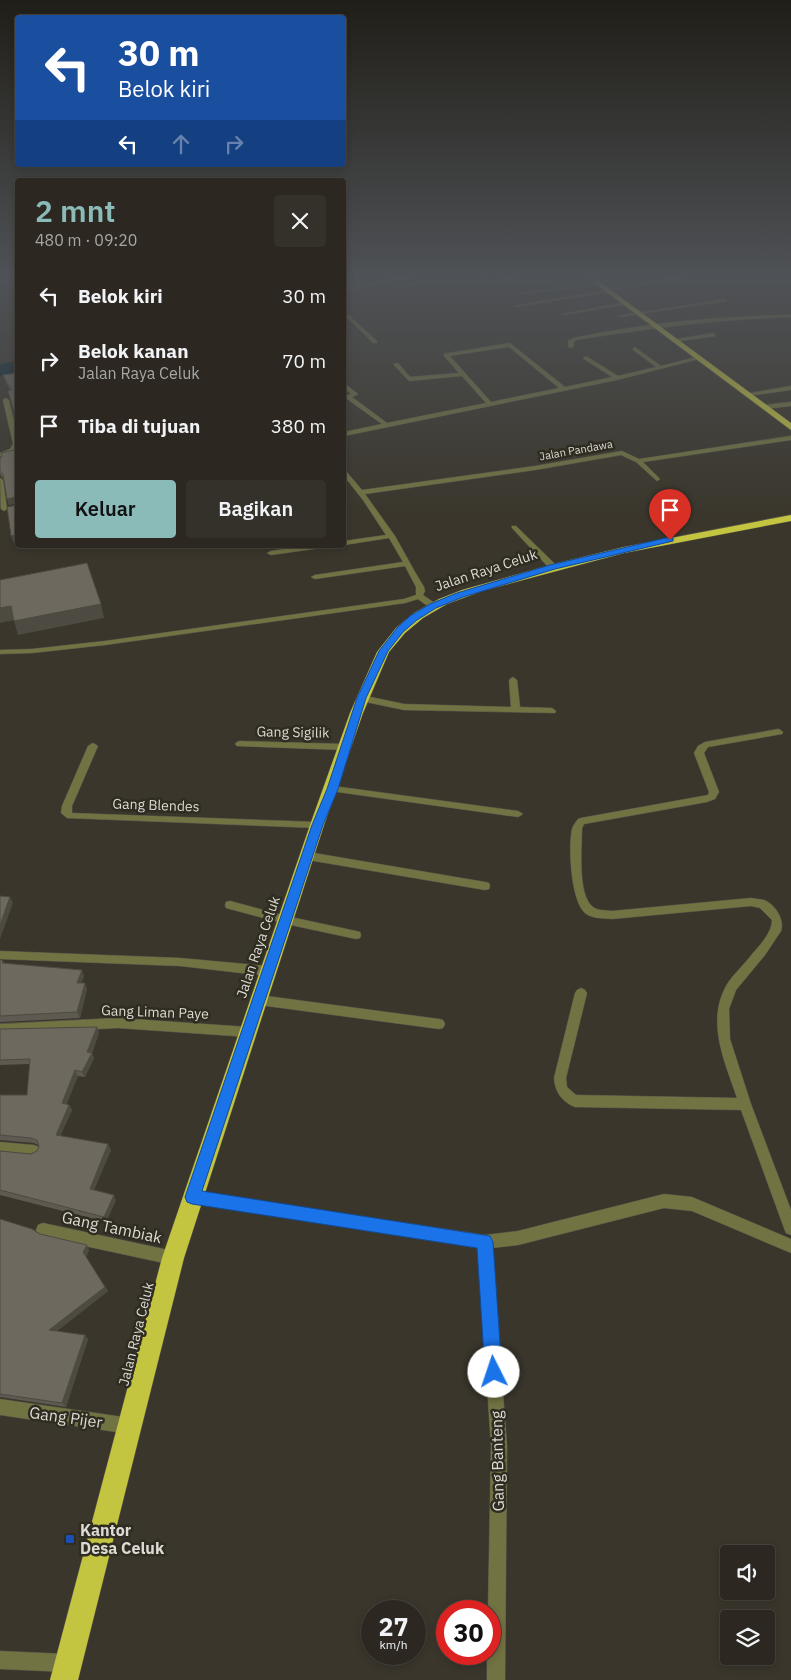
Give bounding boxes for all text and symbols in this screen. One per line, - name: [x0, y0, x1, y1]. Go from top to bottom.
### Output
- text: 30 m: [118, 30, 200, 76]
- icon: left: [35, 35, 100, 100]
- text: Belok kiri: [118, 74, 210, 103]
- icon: left: [114, 130, 142, 158]
- icon: ahead: [167, 130, 195, 158]
- icon: right: [220, 130, 248, 158]
- text: 2 mnt: [35, 191, 116, 230]
- button: close: [274, 195, 326, 247]
- text: 480 m · 09:20: [35, 230, 137, 250]
- icon: left: [35, 282, 63, 310]
- text: Belok kiri: [78, 284, 163, 308]
- text: 30 m: [282, 284, 326, 308]
- text: Belok kanan: [78, 339, 189, 363]
- icon: right: [35, 347, 63, 375]
- text: 70 m: [282, 349, 326, 373]
- text: Jalan Raya Celuk: [78, 363, 200, 383]
- icon: arrive: [35, 412, 63, 440]
- text: Tiba di tujuan: [78, 414, 200, 438]
- text: 380 m: [271, 414, 326, 438]
- street label: Jalan Pandawa: [538, 437, 614, 463]
- button: Keluar: [35, 480, 176, 538]
- button: Bagikan: [186, 480, 326, 538]
- pin: [649, 489, 691, 540]
- icon: arrive: [656, 496, 684, 524]
- street label: Jalan Raya Celuk: [433, 545, 540, 595]
- street label: Gang Sigilik: [256, 722, 330, 742]
- street label: Gang Blendes: [112, 794, 200, 816]
- street label: Jalan Raya Celuk: [232, 893, 284, 1000]
- street label: Gang Liman Paye: [101, 1001, 209, 1023]
- street label: Gang Tambiak: [60, 1207, 164, 1247]
- street label: Jalan Raya Celuk: [114, 1280, 158, 1388]
- position arrow: [467, 1345, 519, 1397]
- street label: Gang Pijer: [28, 1402, 104, 1432]
- street label: Gang Banteng: [486, 1410, 508, 1512]
- place label: Kantor Desa Celuk: [80, 1520, 165, 1558]
- marker: Kantor Desa Celuk: [64, 1533, 76, 1545]
- map controls: [720, 1545, 775, 1665]
- button: sound: [720, 1545, 775, 1600]
- speed limit sign: 30: [436, 1600, 501, 1665]
- text: 27: [378, 1610, 409, 1643]
- button: layers: [720, 1610, 775, 1665]
- text: km/h: [379, 1637, 408, 1652]

